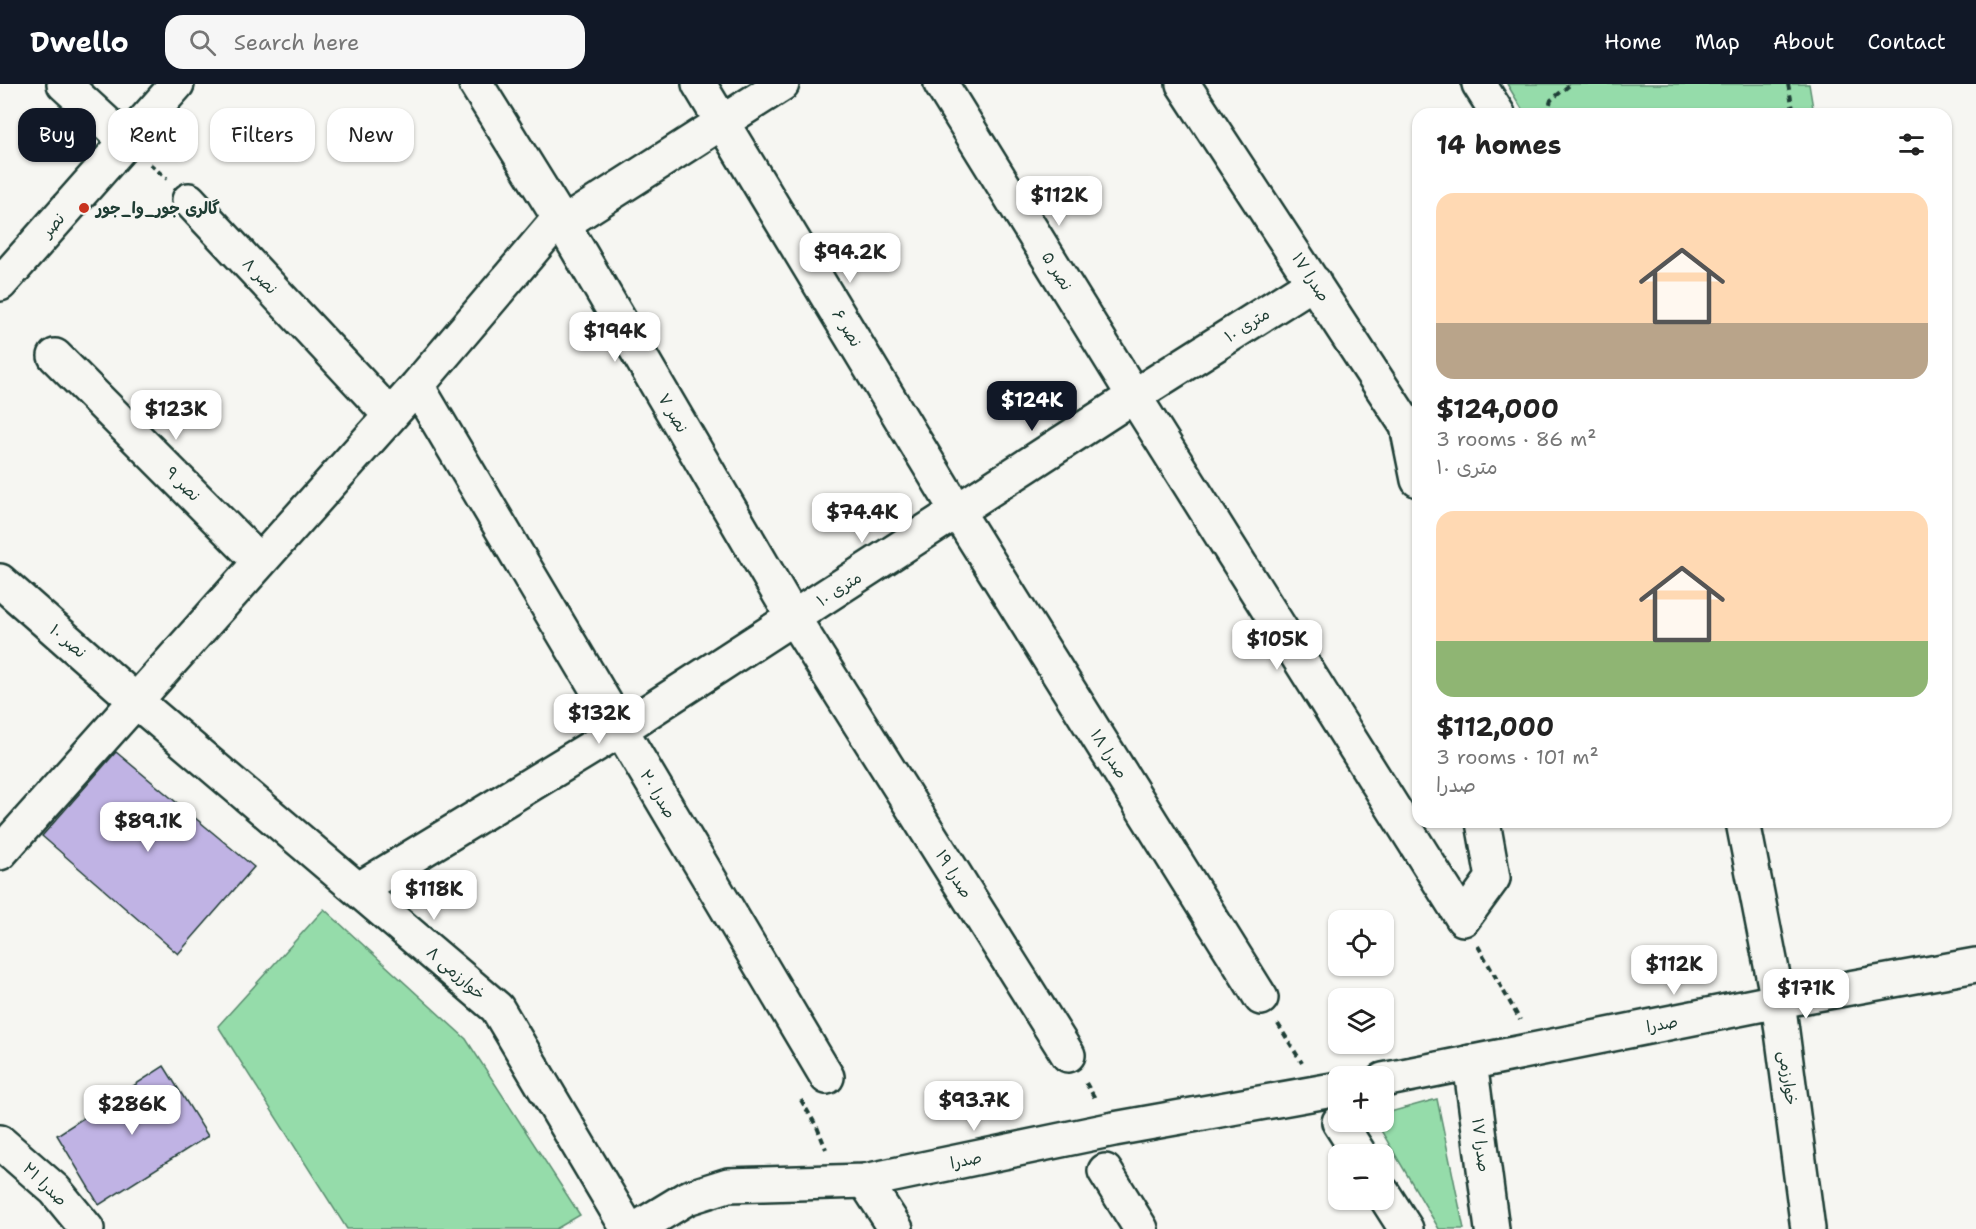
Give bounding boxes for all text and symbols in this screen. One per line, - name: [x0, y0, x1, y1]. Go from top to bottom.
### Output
- search box: [165, 15, 585, 69]
- text: Dwello: [30, 23, 129, 61]
- icon: search: [186, 26, 219, 59]
- text: Search here: [234, 28, 360, 57]
- text: Home: [1604, 28, 1662, 56]
- text: Map: [1695, 28, 1740, 56]
- text: About: [1773, 28, 1834, 56]
- text: Contact: [1867, 28, 1946, 56]
- chip: Buy: [18, 108, 96, 162]
- chip: Rent: [108, 108, 198, 162]
- chip: Filters: [210, 108, 315, 162]
- chip: New: [327, 108, 414, 162]
- text: 14 homes: [1436, 127, 1562, 162]
- icon: filters: [1895, 128, 1928, 161]
- pin: $112K: [1017, 176, 1101, 227]
- text: $112K: [1030, 182, 1088, 208]
- place label: گالری جور_وا_جور: [94, 198, 220, 219]
- marker: گالری جور_وا_جور: [77, 201, 91, 215]
- street label: نصر: [35, 209, 69, 243]
- icon: home: [1628, 232, 1736, 340]
- pin: $94.2K: [801, 233, 899, 284]
- text: $94.2K: [814, 239, 886, 265]
- street label: نصر ۵: [1037, 248, 1077, 294]
- street label: صدرا ۱۷: [1287, 248, 1335, 306]
- street label: نصر ۸: [238, 253, 282, 299]
- street label: ۱۰ متری: [1220, 303, 1274, 347]
- street label: نصر ۶: [828, 305, 866, 351]
- pin: $194K: [573, 312, 657, 363]
- text: $194K: [583, 318, 647, 344]
- pin: $124K: [990, 381, 1074, 432]
- text: $124K: [1001, 387, 1063, 413]
- street label: نصر ۷: [653, 389, 693, 437]
- pin: $123K: [134, 390, 218, 441]
- text: $124,000: [1436, 391, 1559, 426]
- text: $123K: [145, 396, 207, 422]
- text: 3 rooms · 86 m²: [1436, 426, 1596, 452]
- text: ۱۰ متری: [1436, 454, 1498, 480]
- street label: نصر ۹: [161, 462, 205, 506]
- pin: $74.4K: [813, 493, 911, 544]
- text: $74.4K: [826, 499, 898, 525]
- icon: home: [1628, 550, 1736, 658]
- street label: ۱۰ متری: [813, 567, 865, 611]
- street label: نصر ۱۰: [45, 619, 91, 663]
- pin: $105K: [1235, 620, 1319, 671]
- text: $105K: [1246, 626, 1308, 652]
- pin: $132K: [557, 694, 641, 745]
- text: $132K: [568, 700, 630, 726]
- text: $112,000: [1436, 709, 1554, 744]
- street label: صدرا ۱۸: [1086, 725, 1132, 783]
- text: 3 rooms · 101 m²: [1436, 744, 1599, 770]
- street label: صدرا ۲۰: [635, 766, 681, 822]
- text: صدرا: [1436, 772, 1476, 798]
- pin: $89.1K: [99, 802, 197, 853]
- text: $89.1K: [114, 808, 182, 834]
- street label: صدرا ۱۹: [931, 846, 977, 902]
- pin: $118K: [392, 870, 476, 921]
- text: $118K: [405, 876, 463, 902]
- map controls: [1328, 910, 1394, 1210]
- button: locate: [1328, 910, 1394, 976]
- street label: خوارزمی ۸: [422, 942, 490, 1004]
- pin: $112K: [1632, 945, 1716, 996]
- text: $112K: [1645, 951, 1703, 977]
- pin: $171K: [1764, 969, 1848, 1020]
- text: $171K: [1777, 975, 1835, 1001]
- button: layers: [1328, 988, 1394, 1054]
- street label: صدرا: [1644, 1011, 1680, 1037]
- street label: خوارزمی: [1774, 1049, 1802, 1107]
- button: +: [1328, 1066, 1394, 1132]
- pin: $93.7K: [925, 1081, 1023, 1132]
- pin: $286K: [90, 1085, 174, 1136]
- text: $93.7K: [938, 1087, 1010, 1113]
- text: $286K: [98, 1091, 166, 1117]
- street label: صدرا ۱۷: [1467, 1117, 1495, 1173]
- button: −: [1328, 1144, 1394, 1210]
- street label: صدرا: [948, 1146, 984, 1174]
- street label: صدرا ۲۱: [18, 1158, 72, 1210]

